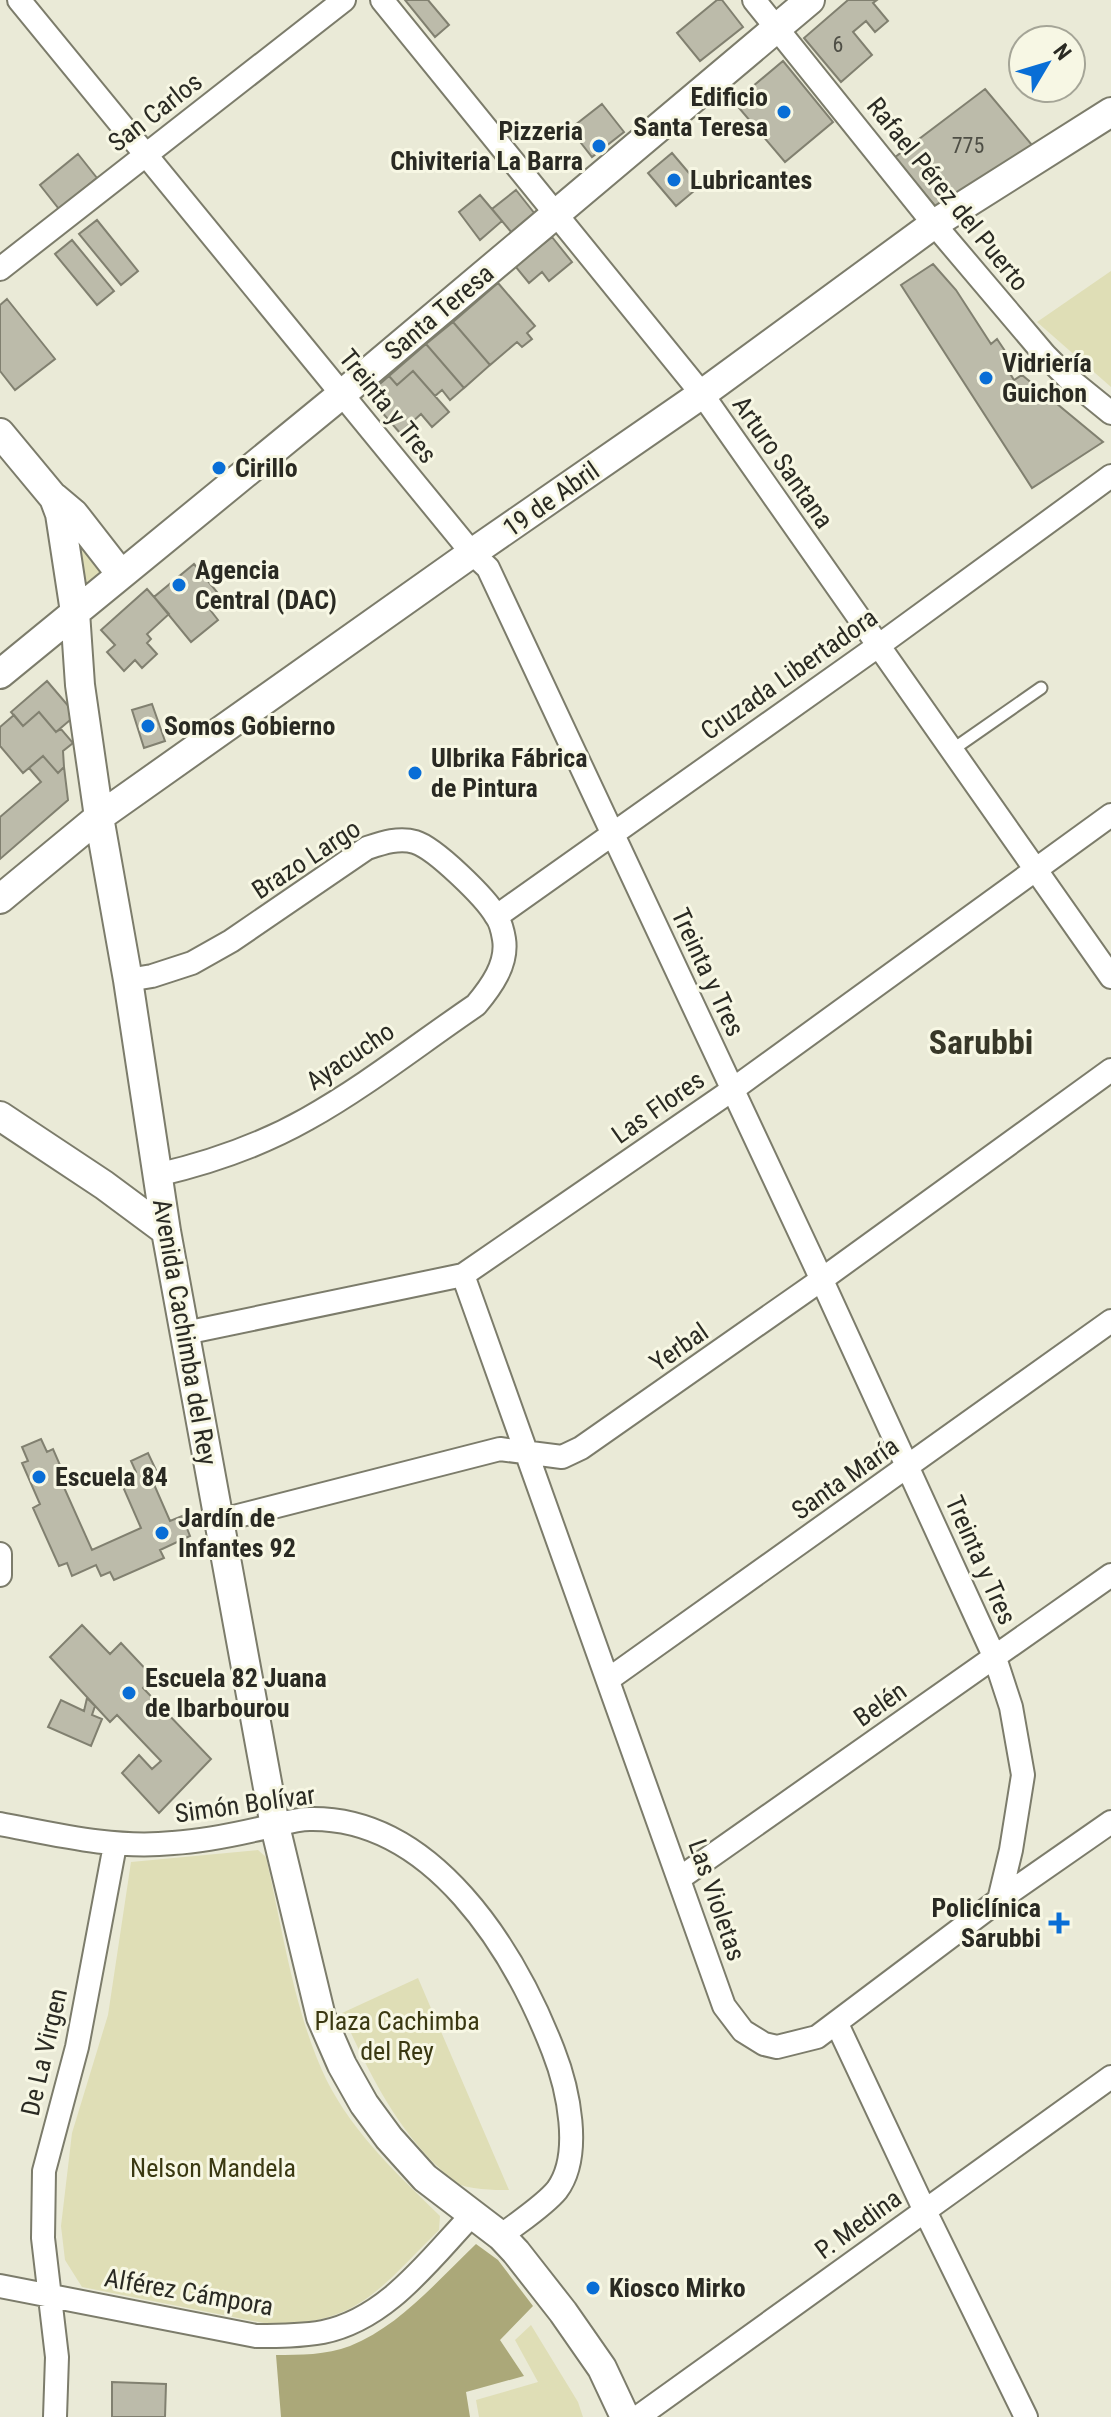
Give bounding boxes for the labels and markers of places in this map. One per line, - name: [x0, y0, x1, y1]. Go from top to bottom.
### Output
- place label: Edificio Santa Teresa: [633, 82, 768, 142]
- marker: Edificio Santa Teresa: [775, 103, 793, 121]
- place label: Pizzeria Chiviteria La Barra: [390, 116, 583, 176]
- marker: Pizzeria Chiviteria La Barra: [590, 137, 608, 155]
- place label: Lubricantes: [690, 165, 812, 195]
- marker: Lubricantes: [665, 171, 683, 189]
- place label: Vidriería Guichon: [1002, 348, 1092, 408]
- marker: Vidriería Guichon: [977, 369, 995, 387]
- place label: Cirillo: [235, 453, 298, 483]
- marker: Cirillo: [210, 459, 228, 477]
- place label: Agencia Central (DAC): [195, 555, 337, 615]
- marker: Agencia Central (DAC): [170, 576, 188, 594]
- place label: Somos Gobierno: [164, 711, 335, 741]
- marker: Somos Gobierno: [139, 717, 157, 735]
- place label: Ulbrika Fábrica de Pintura: [431, 743, 588, 803]
- marker: Ulbrika Fábrica de Pintura: [406, 764, 424, 782]
- place label: Escuela 84: [55, 1462, 168, 1492]
- marker: Escuela 84: [30, 1468, 48, 1486]
- place label: Jardín de Infantes 92: [178, 1503, 296, 1563]
- marker: Jardín de Infantes 92: [153, 1524, 171, 1542]
- place label: Escuela 82 Juana de Ibarbourou: [145, 1663, 327, 1723]
- marker: Escuela 82 Juana de Ibarbourou: [120, 1684, 138, 1702]
- place label: Policlínica Sarubbi: [931, 1893, 1041, 1953]
- marker: Policlínica Sarubbi: [1048, 1912, 1070, 1934]
- place label: Kiosco Mirko: [609, 2273, 746, 2303]
- marker: Kiosco Mirko: [584, 2279, 602, 2297]

